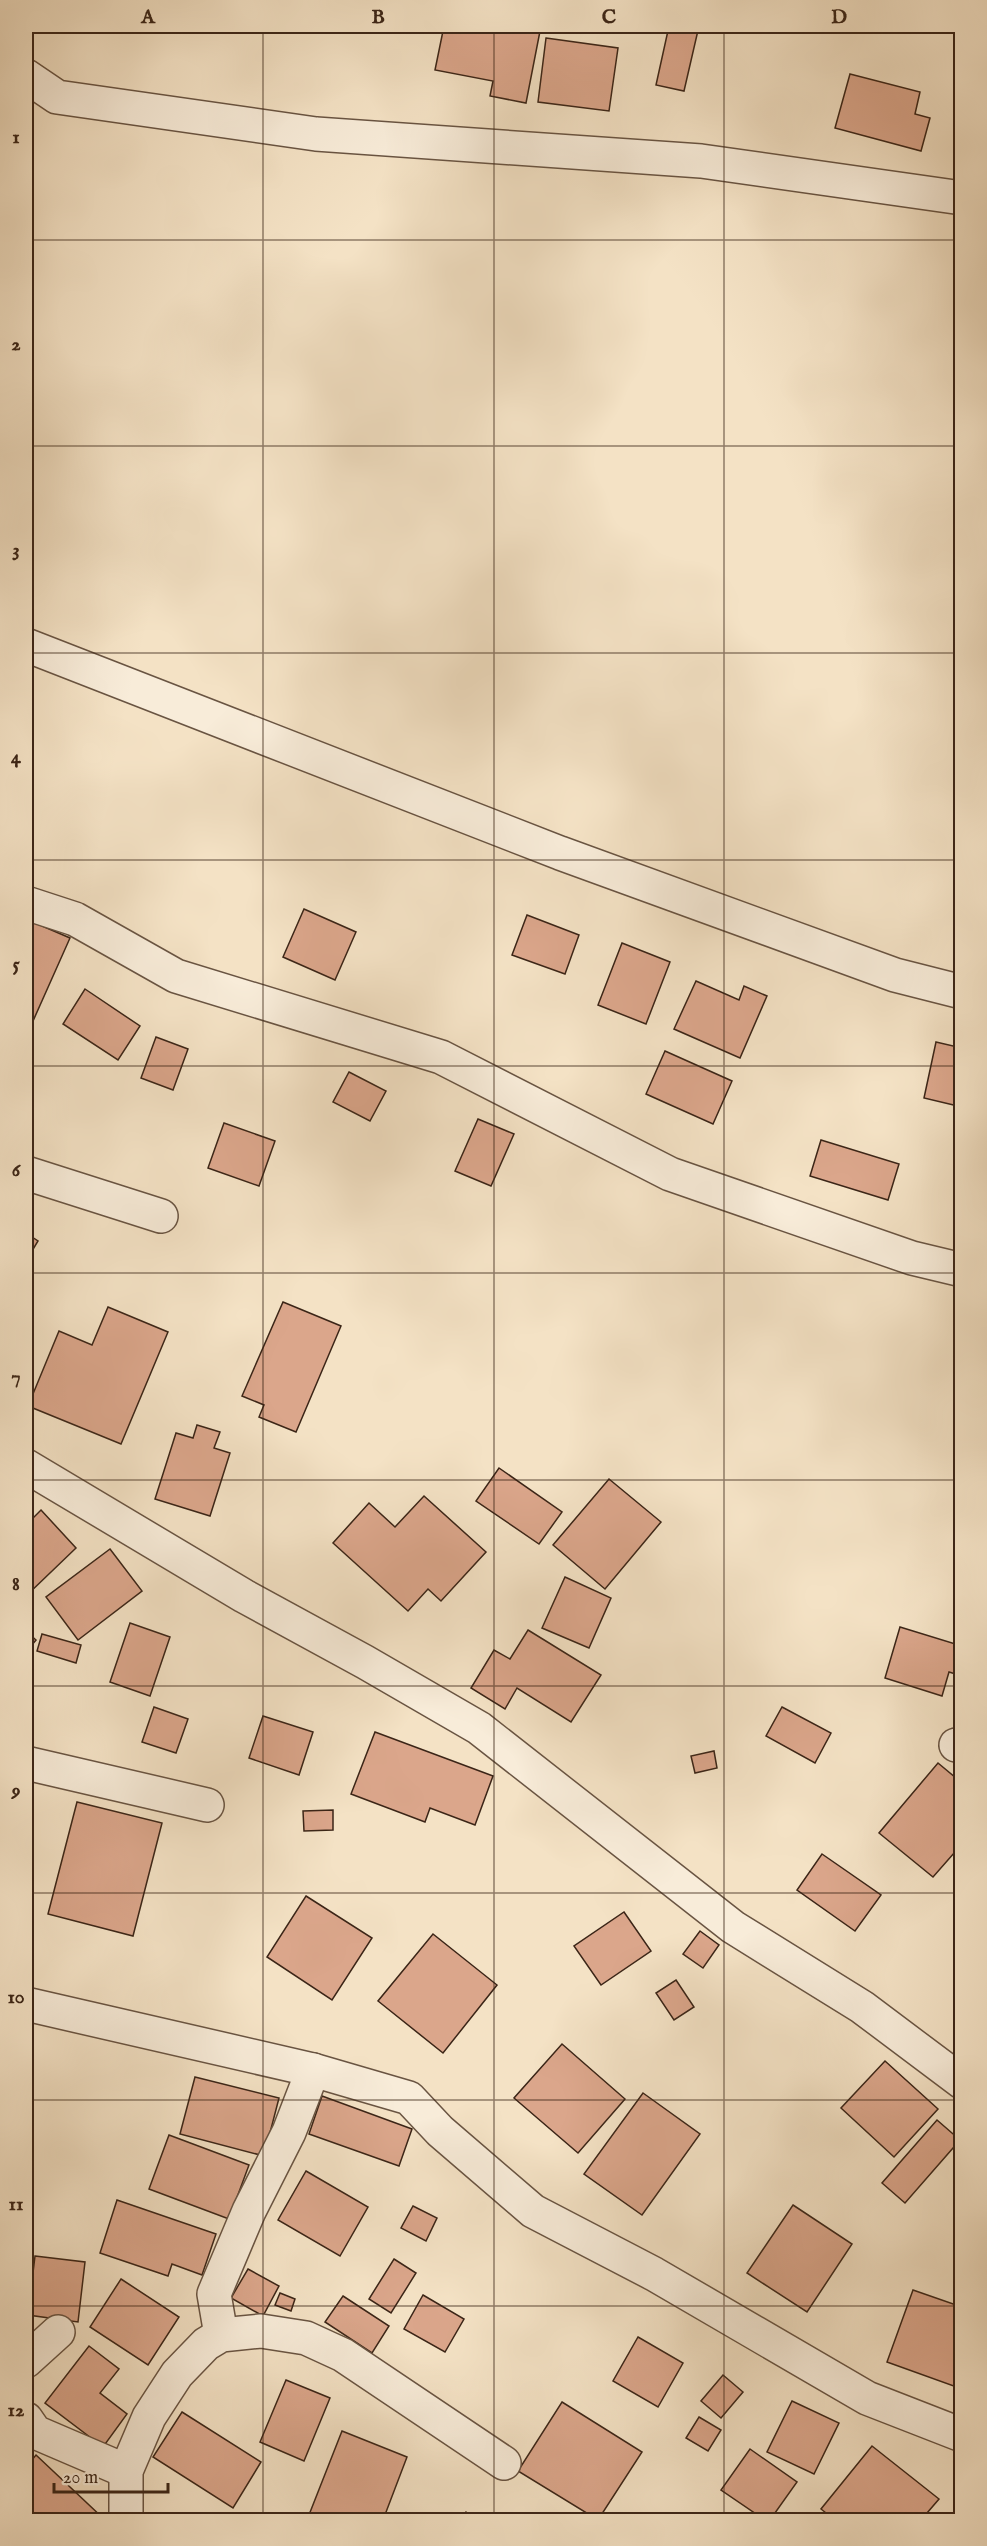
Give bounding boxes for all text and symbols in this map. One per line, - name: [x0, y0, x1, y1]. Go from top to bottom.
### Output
- text: A: [140, 5, 156, 30]
- text: B: [371, 5, 385, 30]
- text: C: [602, 5, 616, 30]
- text: D: [831, 5, 847, 30]
- text: 1: [12, 125, 20, 150]
- text: 2: [11, 332, 21, 357]
- text: 3: [12, 538, 20, 563]
- text: 4: [11, 745, 22, 770]
- text: 5: [12, 952, 20, 977]
- text: 6: [12, 1158, 22, 1183]
- text: 7: [11, 1365, 21, 1390]
- text: 8: [12, 1572, 20, 1597]
- text: 9: [11, 1778, 21, 1803]
- text: 10: [7, 1985, 25, 2010]
- text: 11: [9, 2192, 23, 2217]
- text: 12: [8, 2398, 25, 2423]
- scale bar: [54, 2456, 168, 2494]
- text: 20 m: [63, 2467, 98, 2490]

